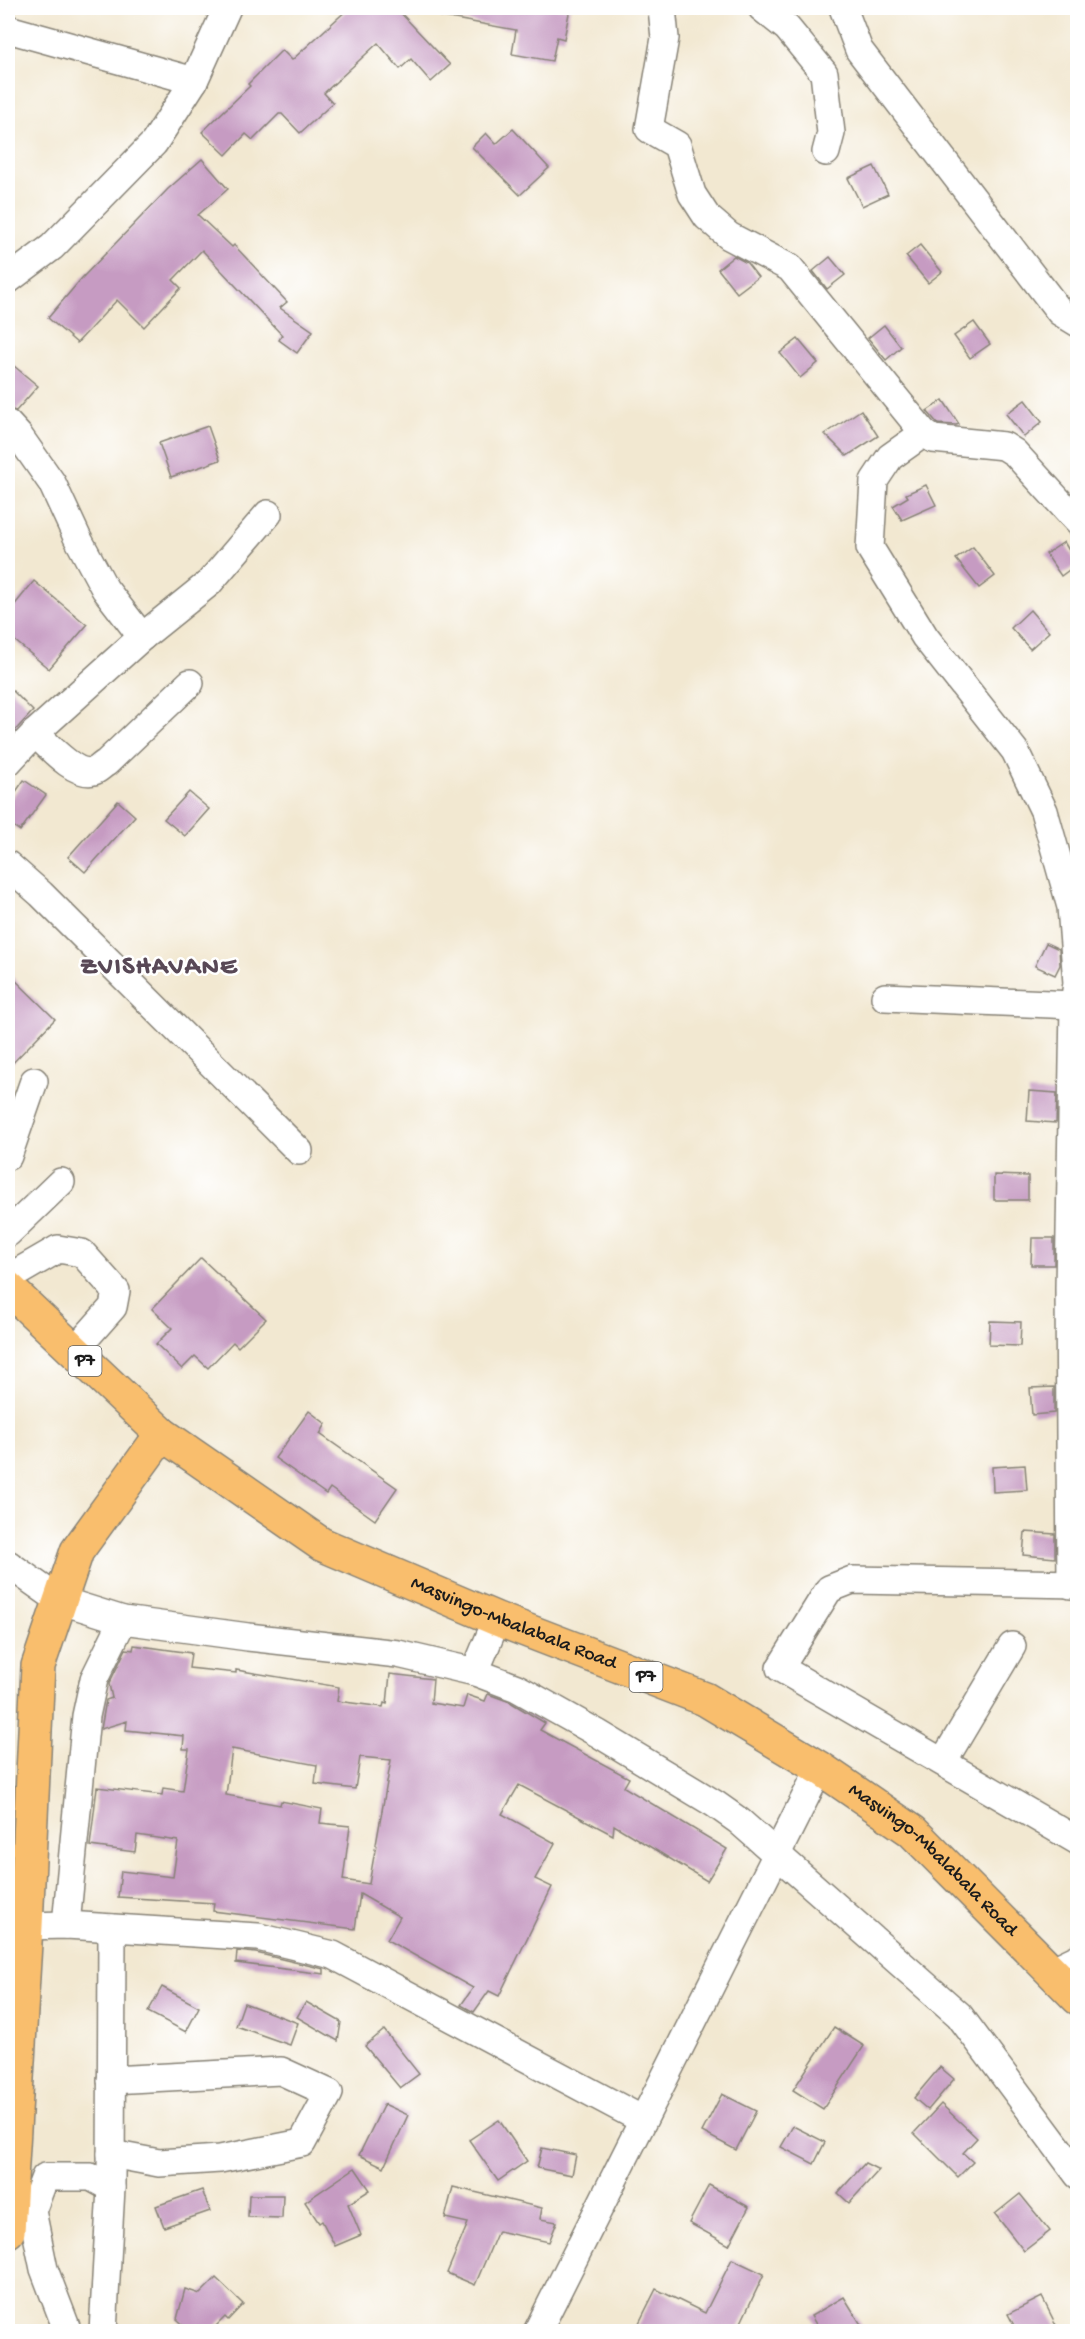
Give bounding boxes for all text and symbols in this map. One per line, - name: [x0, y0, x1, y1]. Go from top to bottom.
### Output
- district label: ZVISHAVANE: [80, 953, 238, 984]
- road number: P7: [68, 1346, 101, 1376]
- street label: Masvingo-Mbalabala Road: [407, 1572, 622, 1676]
- road number: P7: [630, 1662, 662, 1692]
- street label: Masvingo-Mbalabala Road: [843, 1779, 1024, 1943]

